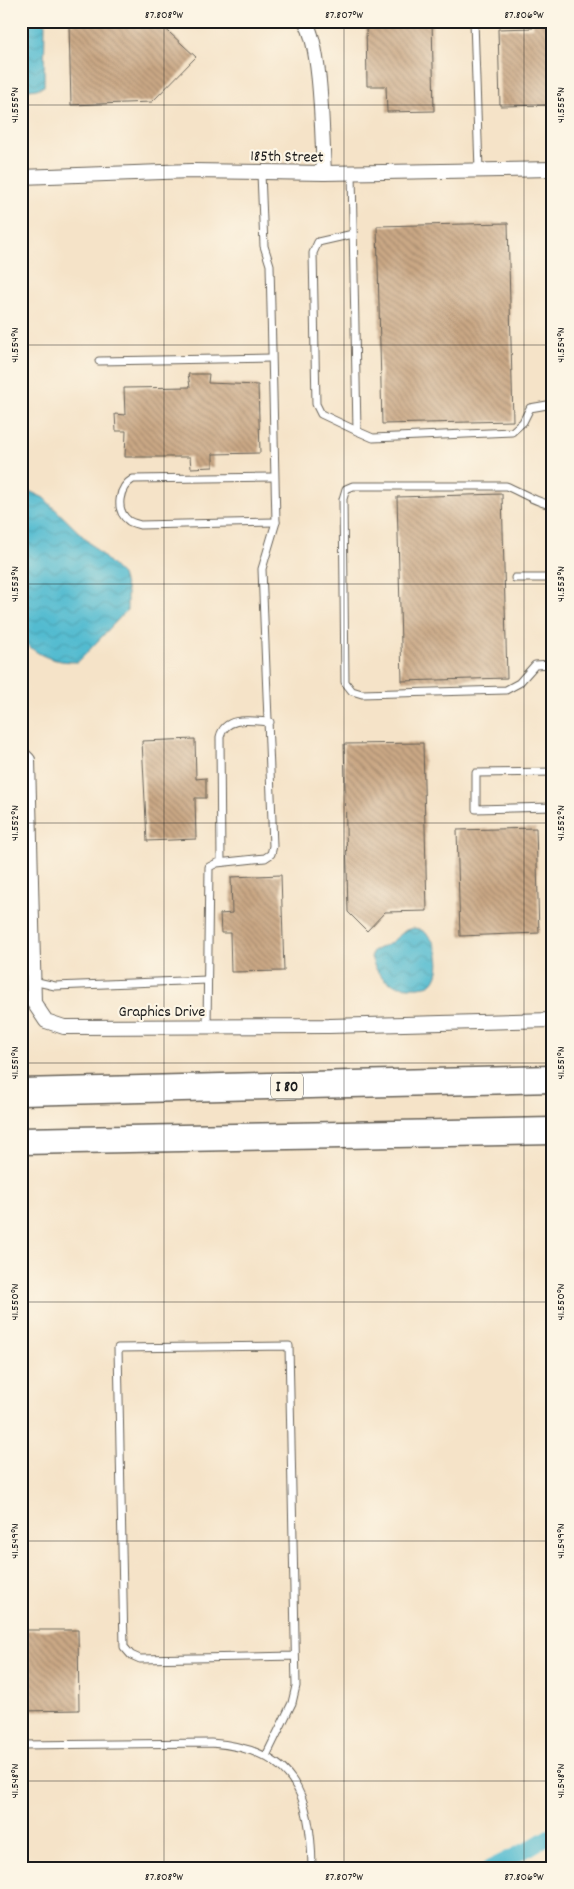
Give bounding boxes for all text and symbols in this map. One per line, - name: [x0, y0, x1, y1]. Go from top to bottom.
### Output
- text: 87.808°W: [145, 7, 183, 24]
- text: 87.807°W: [325, 7, 363, 24]
- text: 87.806°W: [504, 7, 544, 24]
- text: 41.555°N: [7, 87, 24, 123]
- text: 41.555°N: [553, 87, 570, 123]
- street label: 185th Street: [250, 145, 324, 170]
- text: 41.554°N: [7, 327, 24, 363]
- text: 41.554°N: [553, 327, 570, 363]
- text: 41.553°N: [7, 566, 24, 602]
- text: 41.553°N: [553, 566, 570, 602]
- text: 41.552°N: [7, 805, 24, 841]
- text: 41.552°N: [553, 805, 570, 841]
- street label: Graphics Drive: [119, 1001, 205, 1024]
- text: 41.551°N: [7, 1046, 24, 1080]
- text: 41.551°N: [553, 1046, 570, 1080]
- road number: I 80: [271, 1074, 303, 1098]
- text: 41.550°N: [7, 1283, 24, 1321]
- text: 41.550°N: [553, 1283, 570, 1321]
- text: 41.549°N: [7, 1523, 24, 1559]
- text: 41.549°N: [553, 1523, 570, 1559]
- text: 41.548°N: [7, 1764, 24, 1798]
- text: 41.548°N: [553, 1764, 570, 1798]
- text: 87.808°W: [145, 1869, 183, 1886]
- text: 87.807°W: [325, 1869, 363, 1886]
- text: 87.806°W: [504, 1869, 544, 1886]

